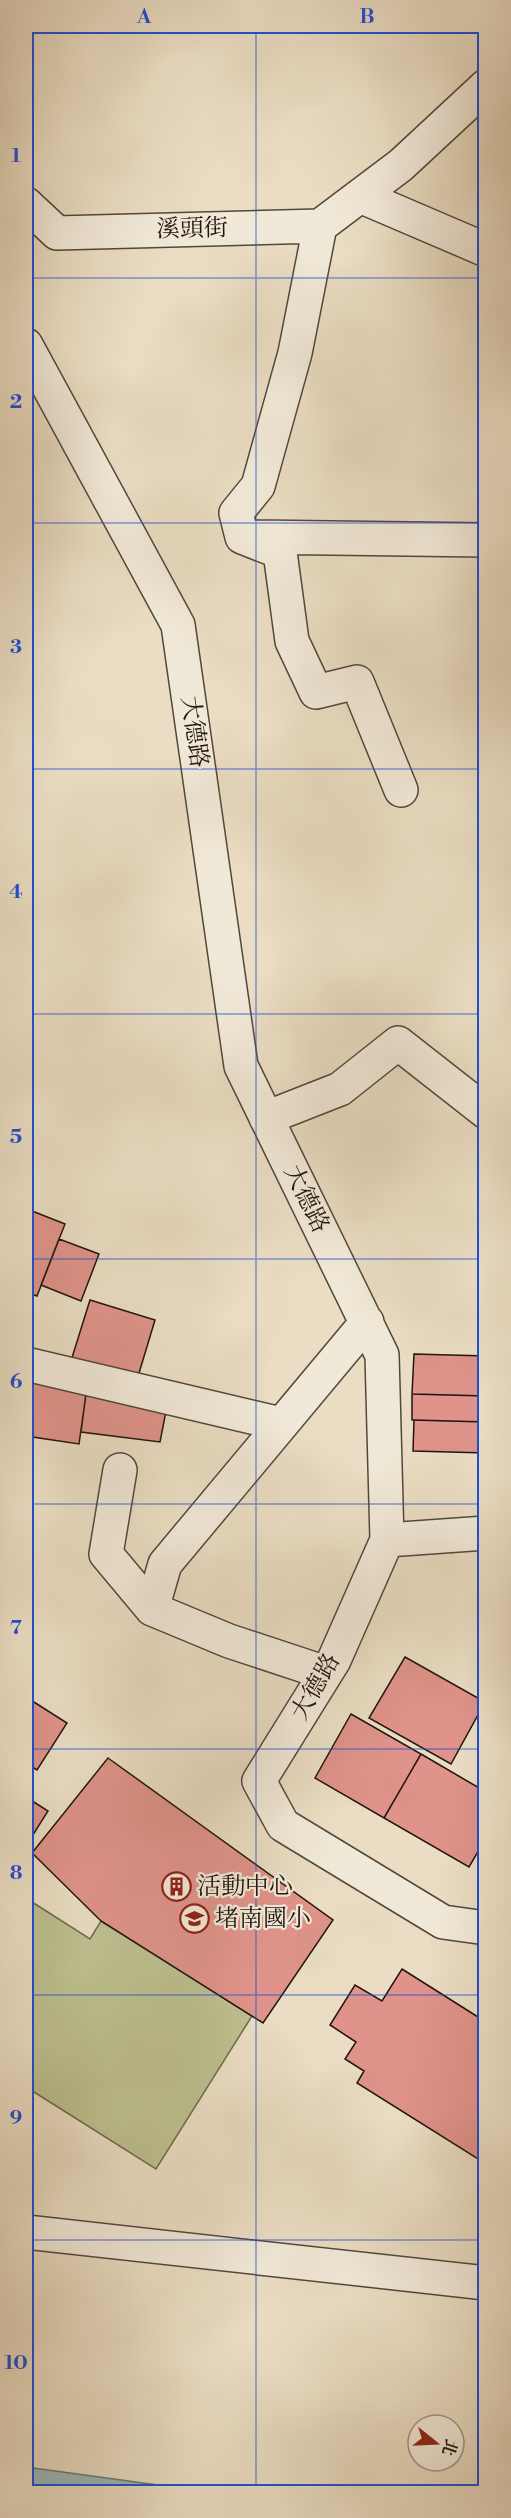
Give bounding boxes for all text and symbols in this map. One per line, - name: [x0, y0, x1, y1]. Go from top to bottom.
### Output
- text: A: [136, 5, 152, 30]
- text: B: [359, 5, 375, 30]
- text: 1: [11, 144, 21, 169]
- street label: 溪頭街: [156, 213, 228, 245]
- text: 2: [10, 390, 22, 415]
- text: 3: [10, 635, 22, 660]
- street label: 大德路: [174, 694, 214, 770]
- text: 4: [9, 880, 23, 905]
- text: 5: [10, 1125, 22, 1150]
- street label: 大德路: [277, 1160, 335, 1238]
- text: 6: [10, 1370, 23, 1395]
- text: 7: [10, 1616, 22, 1641]
- street label: 大德路: [285, 1648, 347, 1726]
- text: 8: [10, 1861, 23, 1886]
- building icon: 活動中心: [160, 1871, 192, 1903]
- place label: 活動中心: [197, 1872, 293, 1902]
- school or university icon: 堵南國小: [178, 1903, 210, 1935]
- place label: 堵南國小: [215, 1904, 311, 1934]
- text: 9: [10, 2106, 22, 2131]
- text: 10: [4, 2351, 28, 2376]
- north arrow: [406, 2413, 466, 2473]
- text: 北: [437, 2437, 461, 2458]

